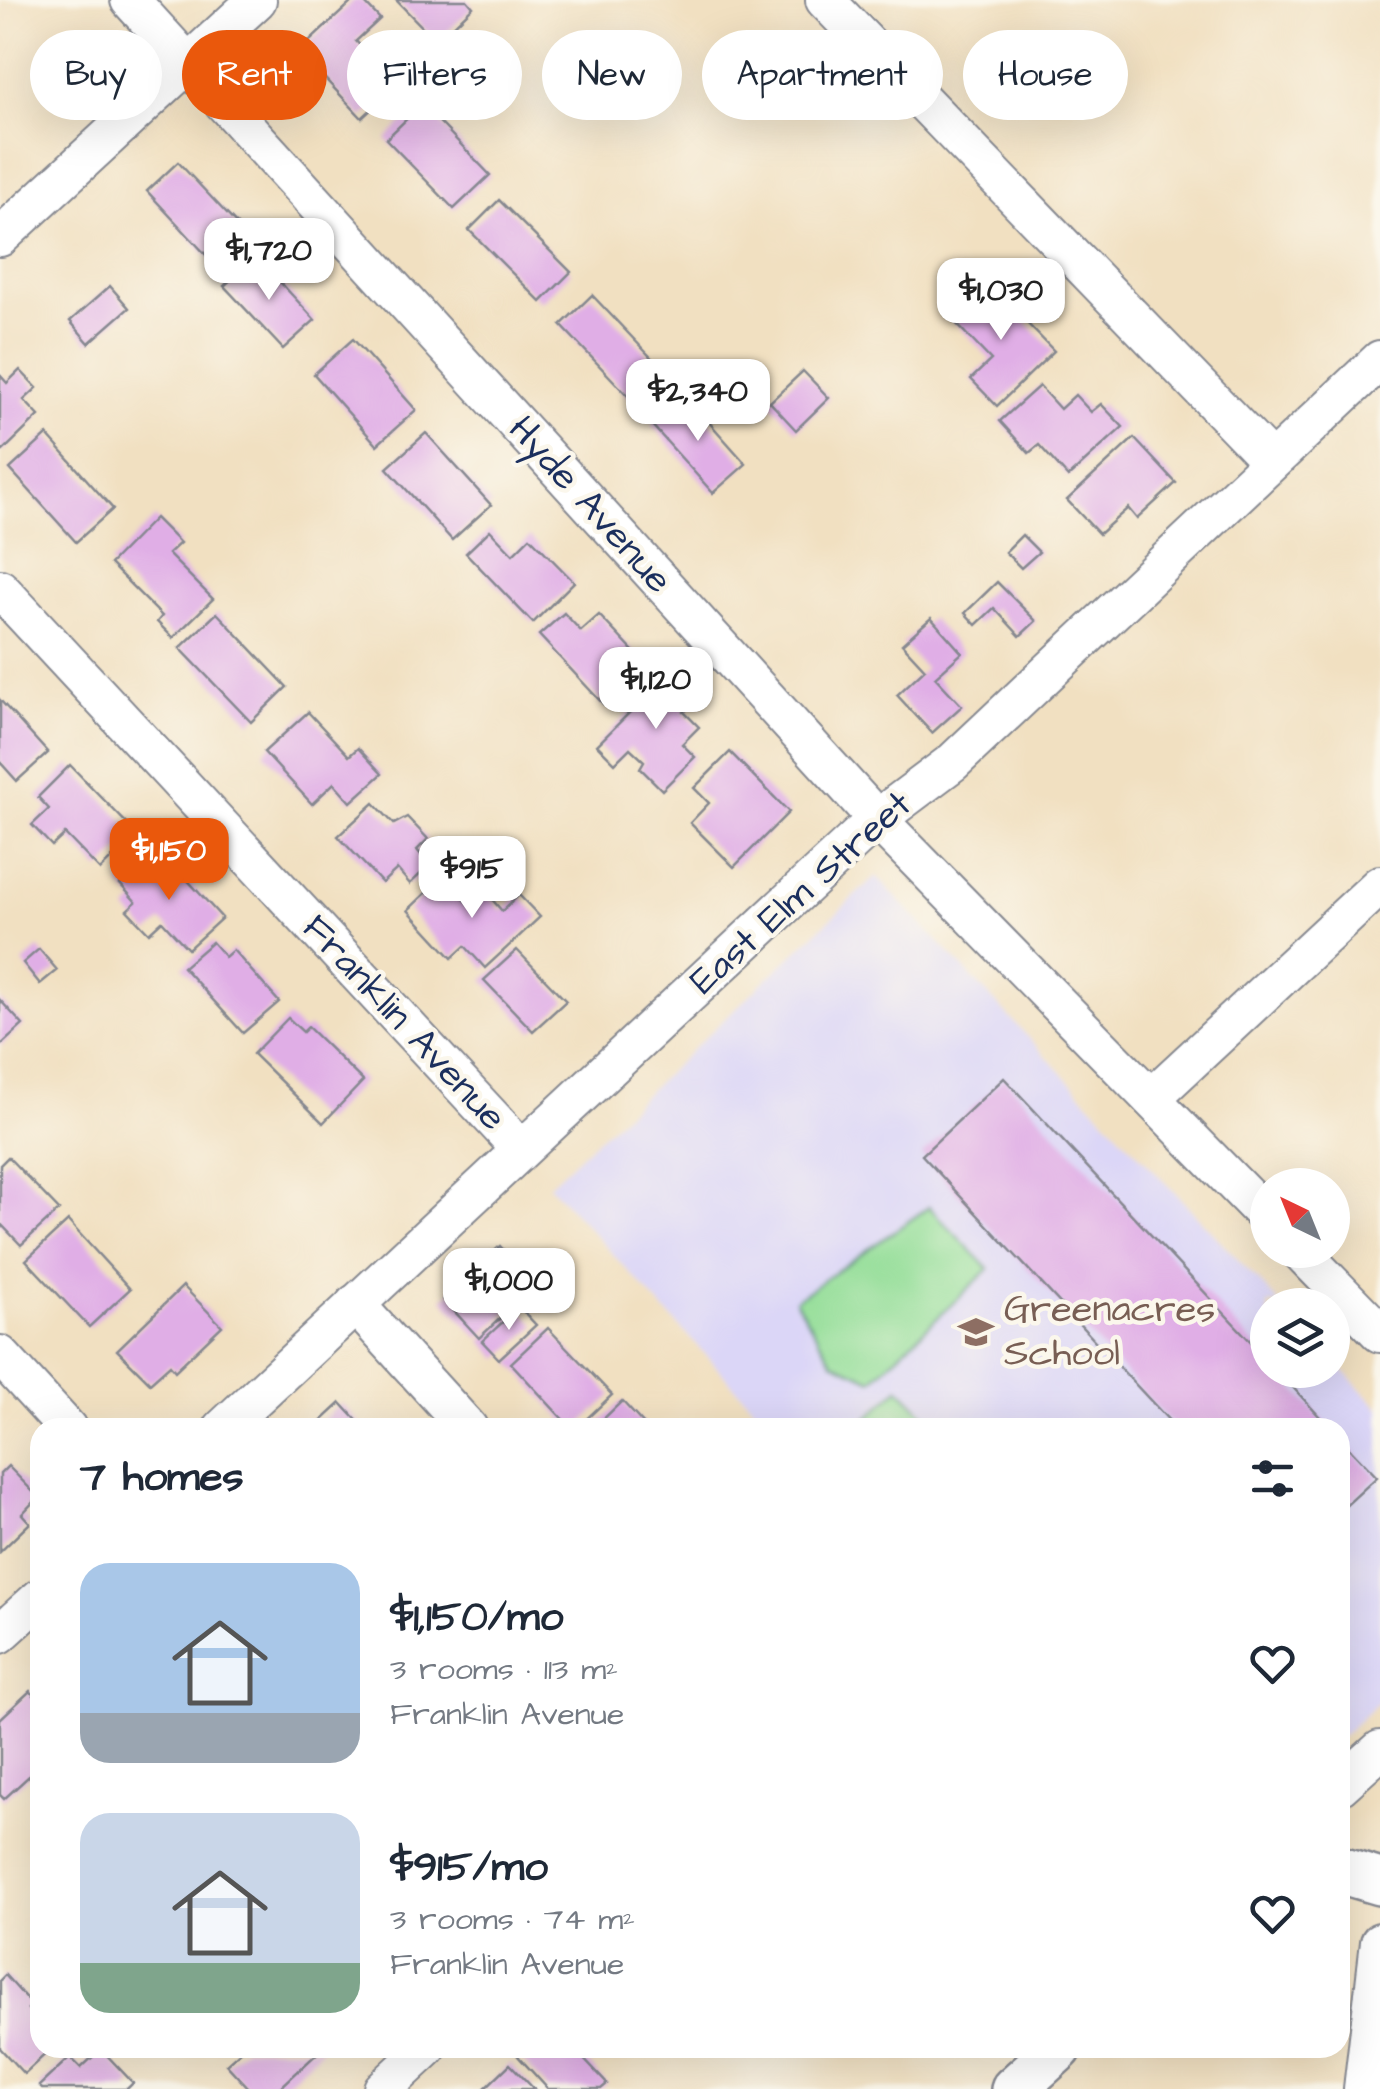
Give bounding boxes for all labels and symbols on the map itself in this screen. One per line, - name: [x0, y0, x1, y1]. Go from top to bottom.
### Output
- pin: $1,720: [188, 218, 350, 303]
- pin: $1,030: [920, 258, 1082, 343]
- pin: $2,340: [617, 359, 779, 444]
- street label: Hyde Avenue: [495, 405, 684, 606]
- pin: $1,120: [575, 647, 737, 732]
- street label: East Elm Street: [679, 779, 923, 1007]
- pin: $1,150: [88, 818, 250, 903]
- pin: $915: [413, 836, 531, 921]
- street label: Franklin Avenue: [290, 903, 518, 1143]
- north arrow: [1250, 1168, 1350, 1268]
- pin: $1,000: [428, 1248, 590, 1333]
- place label: Greenacres School: [1004, 1284, 1215, 1380]
- school or university icon: Greenacres School: [957, 1313, 995, 1351]

